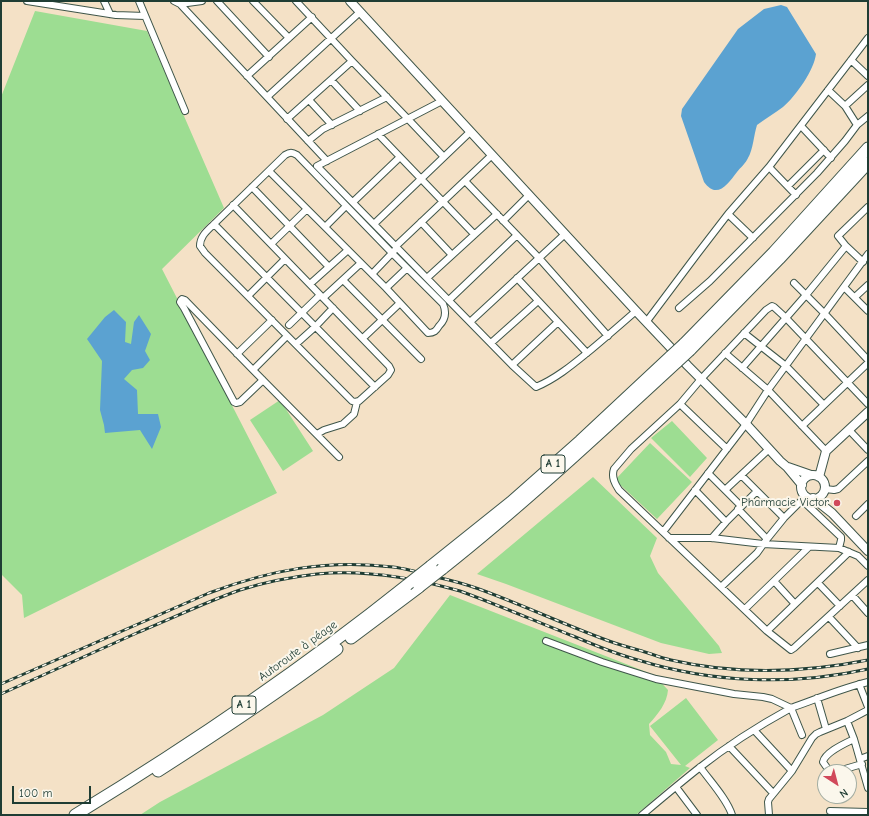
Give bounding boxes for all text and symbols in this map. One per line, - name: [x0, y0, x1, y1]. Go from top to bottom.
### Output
- road number: A 1: [541, 455, 565, 473]
- place label: Pharmacie Victor: [741, 496, 829, 510]
- marker: Pharmacie Victor: [832, 498, 842, 508]
- street label: Autoroute à péage: [256, 618, 340, 684]
- road number: A 1: [232, 696, 256, 714]
- north arrow: [817, 764, 857, 804]
- scale bar: [14, 778, 93, 804]
- text: 100 m: [19, 786, 52, 800]
- text: N: [837, 786, 850, 801]

